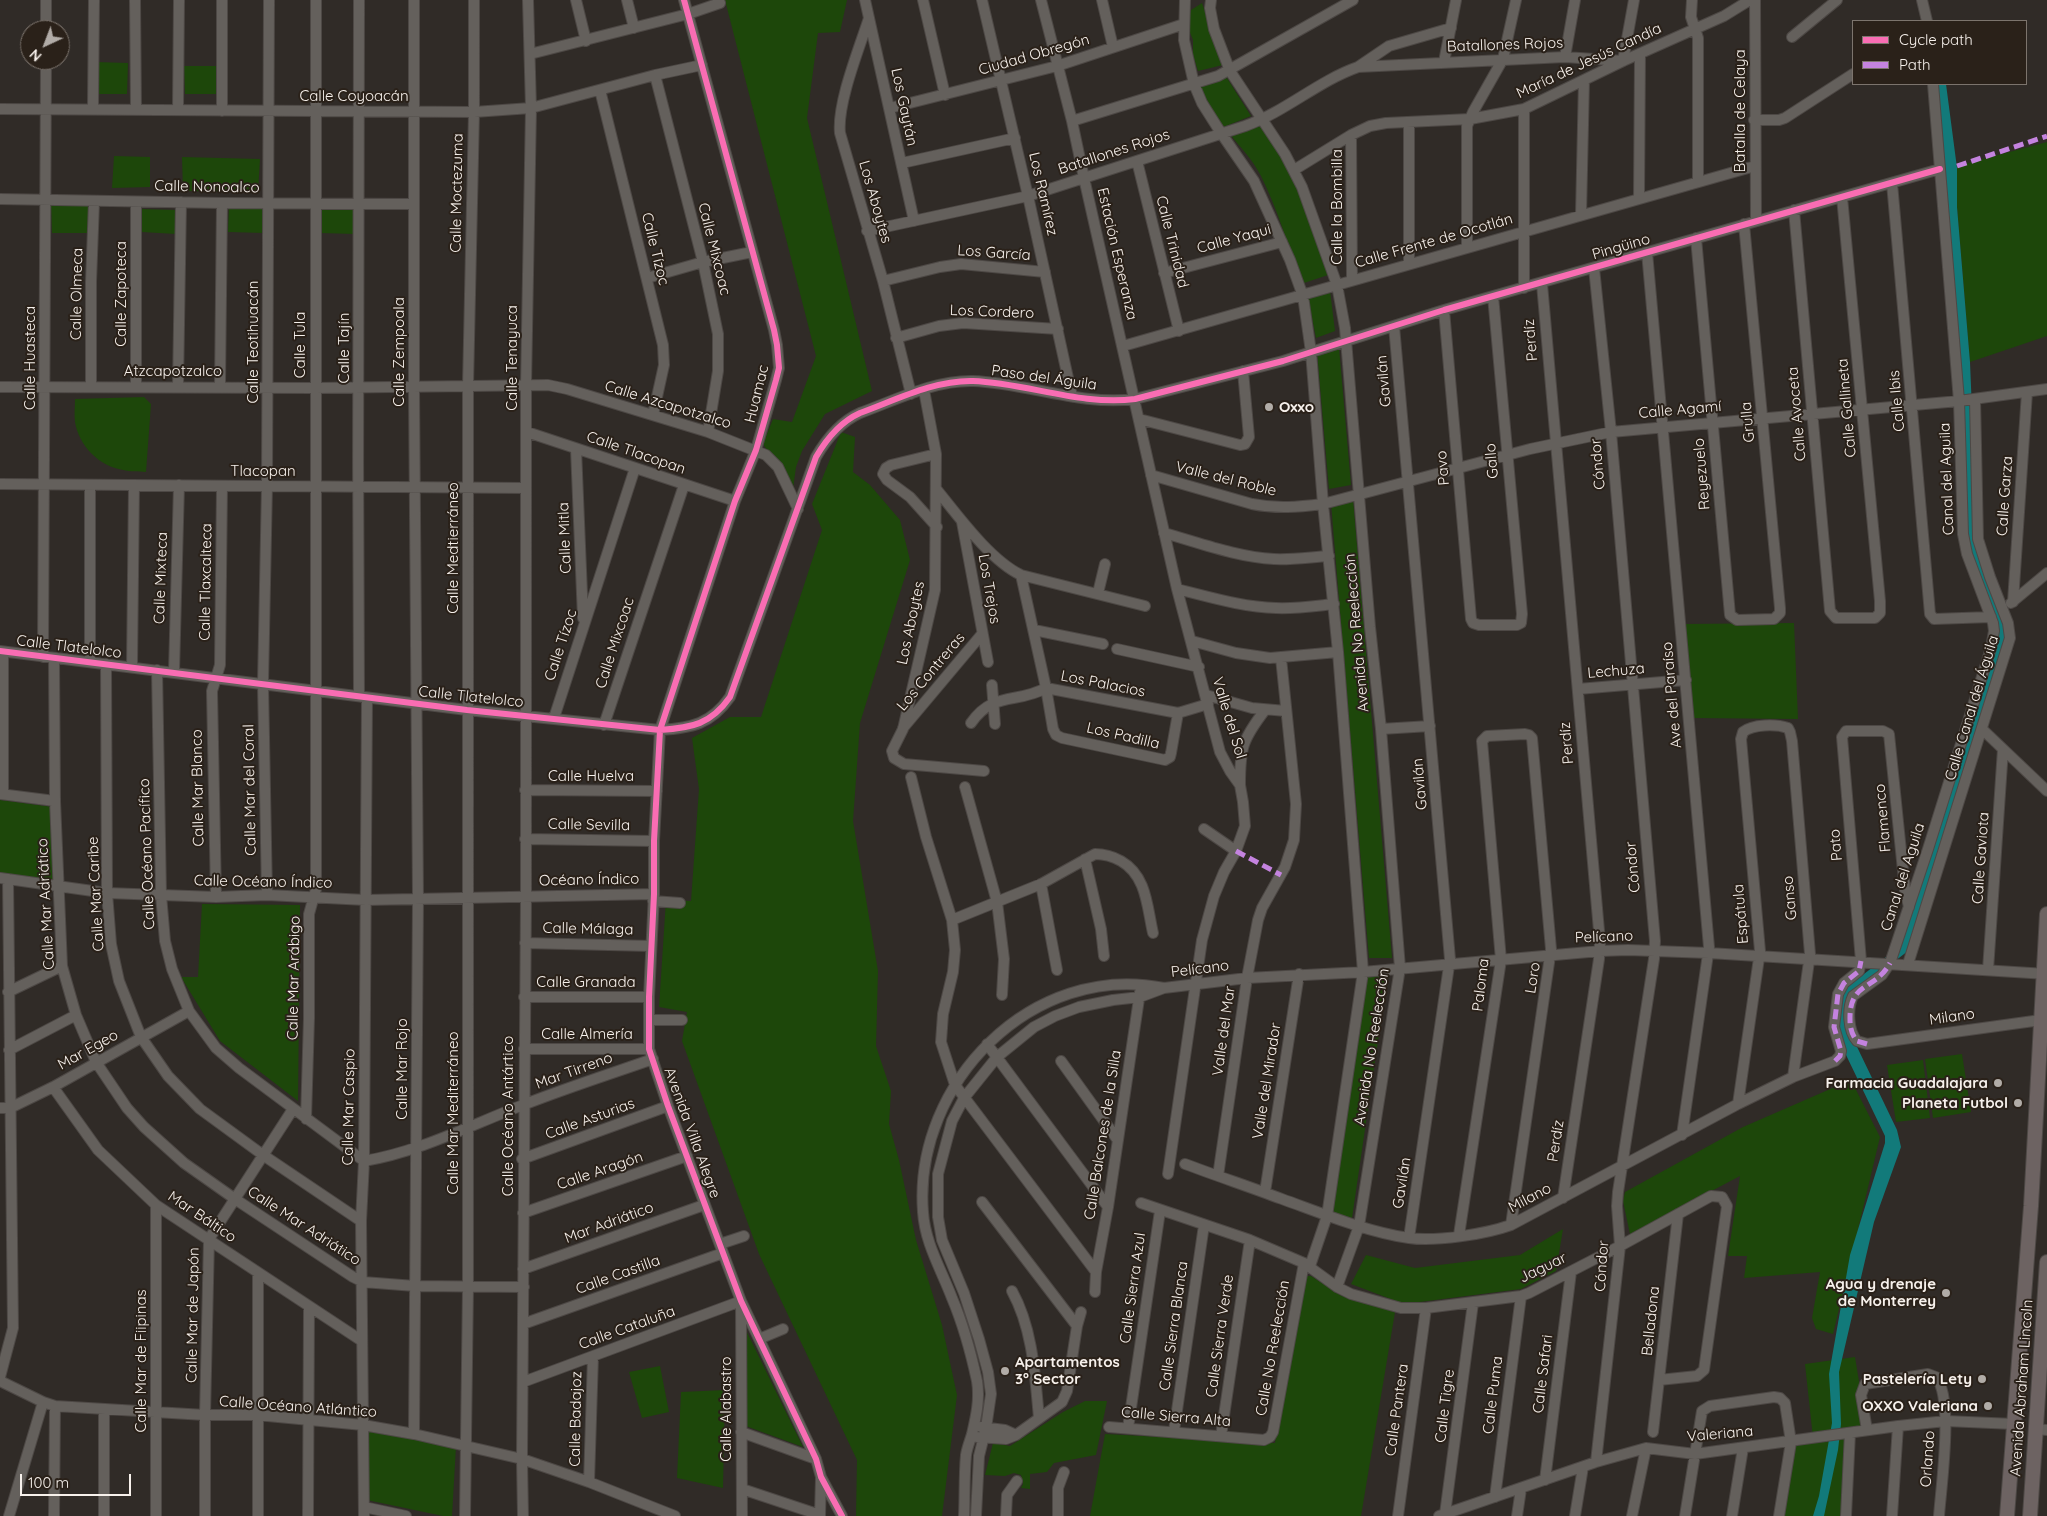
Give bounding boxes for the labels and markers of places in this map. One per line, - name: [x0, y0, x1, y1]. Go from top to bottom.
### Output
- place label: Oxxo: [1279, 398, 1314, 416]
- marker: Oxxo: [1263, 401, 1275, 413]
- place label: Farmacia Guadalajara: [1825, 1074, 1988, 1092]
- marker: Farmacia Guadalajara: [1992, 1077, 2004, 1089]
- place label: Planeta Futbol: [1902, 1094, 2008, 1112]
- marker: Planeta Futbol: [2012, 1097, 2024, 1109]
- place label: Agua y drenaje de Monterrey: [1826, 1275, 1936, 1310]
- marker: Agua y drenaje de Monterrey: [1940, 1287, 1952, 1299]
- place label: Apartamentos 3° Sector: [1015, 1353, 1120, 1388]
- marker: Apartamentos 3° Sector: [999, 1365, 1011, 1377]
- place label: Pastelería Lety: [1863, 1370, 1972, 1388]
- marker: Pastelería Lety: [1976, 1373, 1988, 1385]
- place label: OXXO Valeriana: [1862, 1397, 1978, 1415]
- marker: OXXO Valeriana: [1982, 1400, 1994, 1412]

